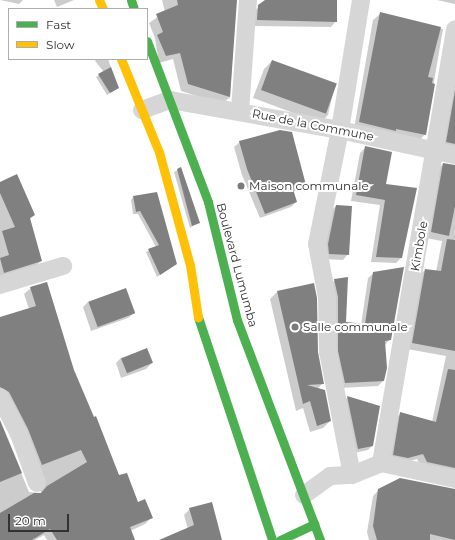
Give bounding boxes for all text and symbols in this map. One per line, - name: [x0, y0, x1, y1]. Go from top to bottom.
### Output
- legend: [8, 8, 148, 60]
- text: Fast: [46, 17, 71, 32]
- text: Slow: [46, 37, 75, 52]
- street label: Rue de la Commune: [251, 106, 375, 144]
- place label: Maison communale: [249, 179, 369, 193]
- marker: Maison communale: [236, 181, 246, 191]
- street label: Boulevard Lumumba: [213, 201, 261, 329]
- street label: Kimbole: [408, 220, 430, 272]
- place label: Salle communale: [303, 320, 408, 334]
- marker: Salle communale: [290, 322, 300, 332]
- scale bar: [10, 506, 71, 532]
- text: 20 m: [15, 513, 46, 528]

